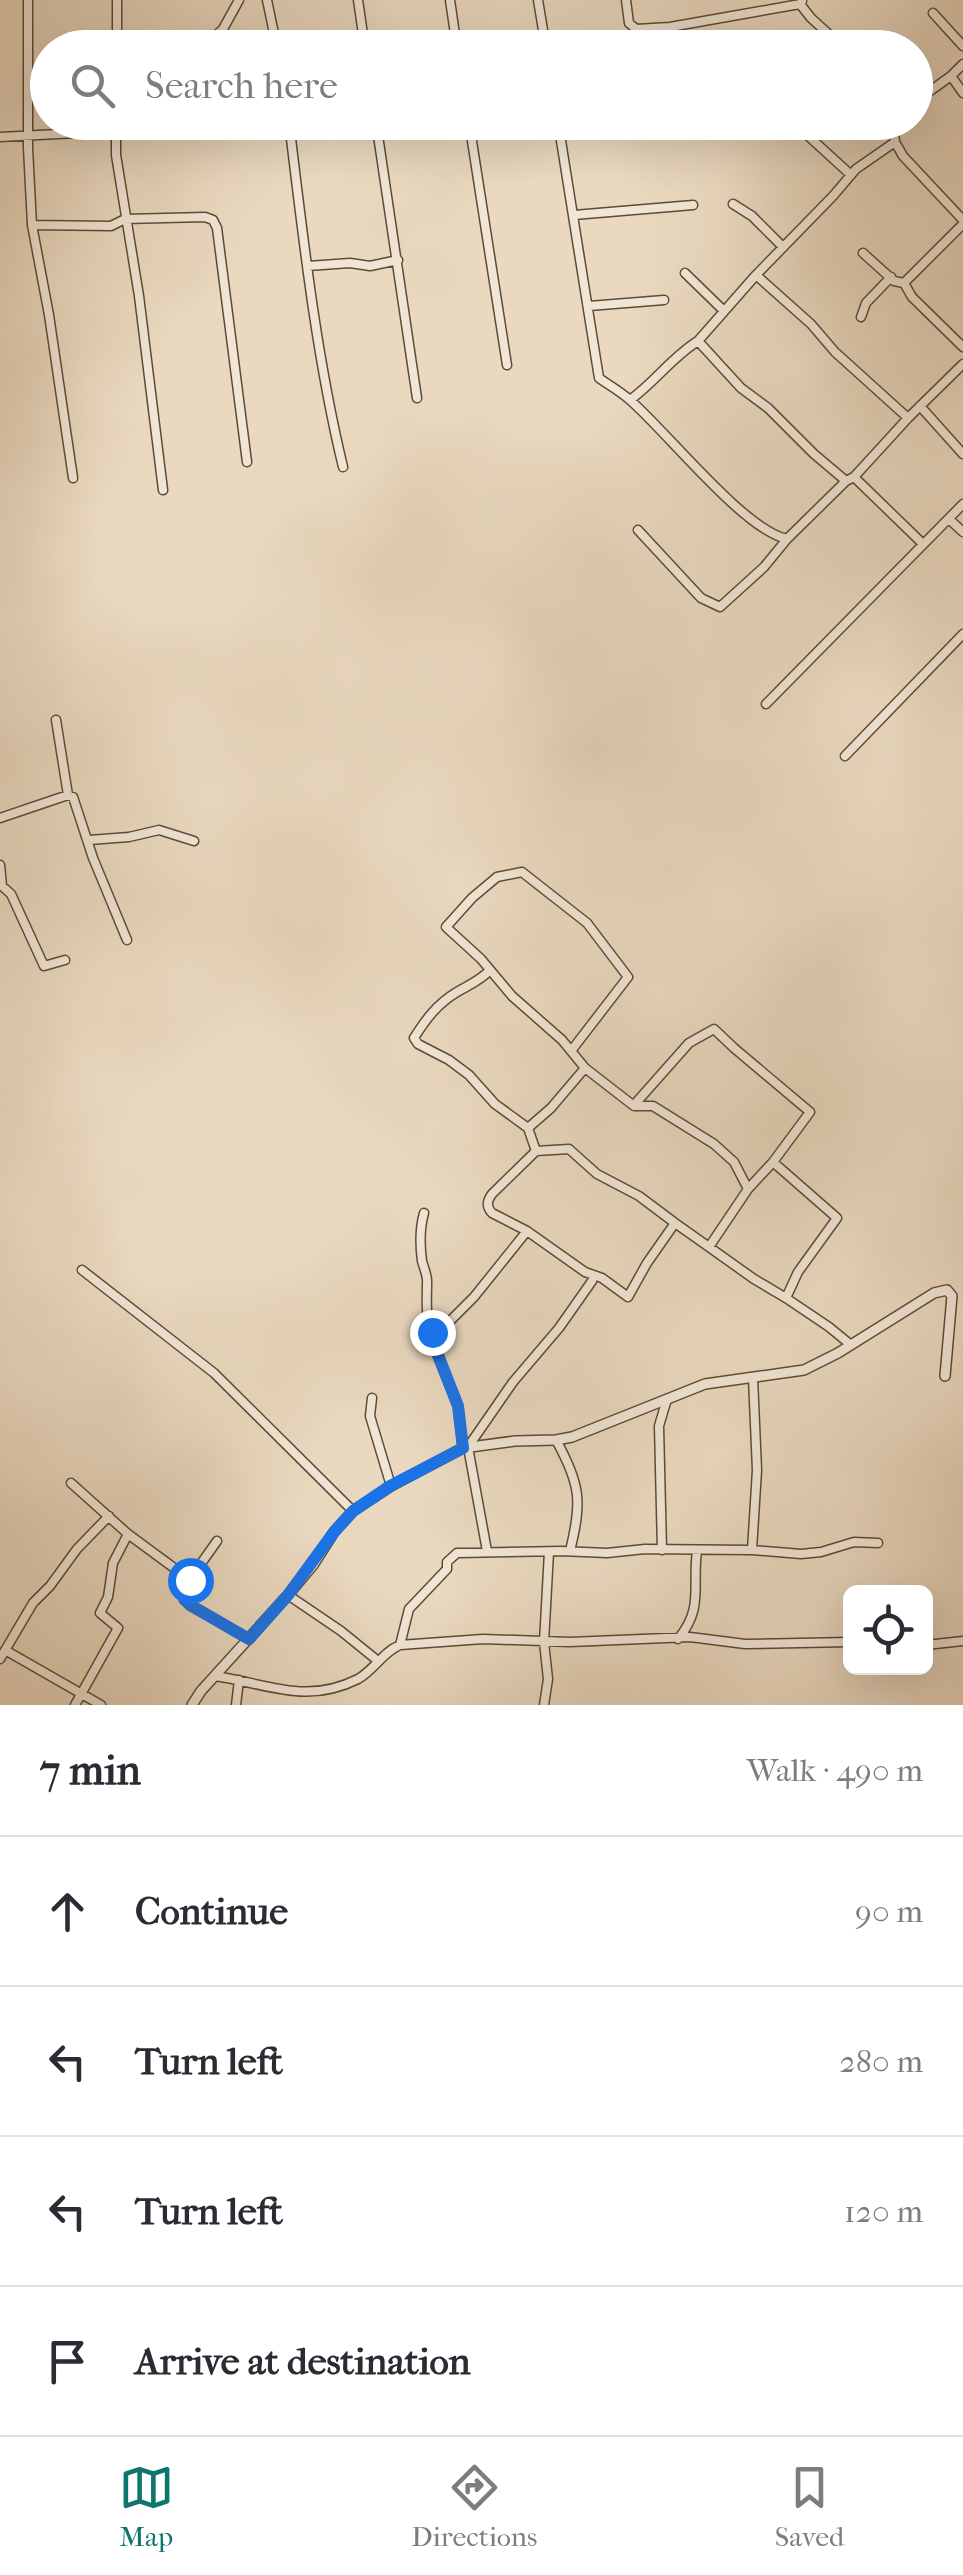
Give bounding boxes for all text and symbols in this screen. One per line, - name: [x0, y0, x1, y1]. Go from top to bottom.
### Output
- search box: [30, 30, 933, 140]
- icon: search: [65, 58, 120, 113]
- text: Search here: [145, 63, 338, 108]
- route end: [410, 1310, 456, 1356]
- route start: [168, 1558, 214, 1604]
- map controls: [843, 1585, 933, 1675]
- button: locate: [843, 1585, 933, 1675]
- text: 7 min: [40, 1746, 141, 1795]
- text: Walk · 490 m: [747, 1752, 923, 1789]
- icon: ahead: [40, 1884, 95, 1939]
- text: Continue: [135, 1889, 288, 1934]
- text: 90 m: [855, 1893, 923, 1930]
- icon: left: [40, 2034, 95, 2089]
- text: Turn left: [135, 2039, 283, 2084]
- text: 280 m: [839, 2043, 923, 2080]
- icon: left: [40, 2184, 95, 2239]
- text: Turn left: [135, 2189, 283, 2234]
- text: 120 m: [844, 2193, 923, 2230]
- icon: arrive: [40, 2334, 95, 2389]
- text: Arrive at destination: [135, 2339, 471, 2384]
- tab: Map: [119, 2460, 174, 2553]
- tab: Directions: [411, 2460, 537, 2553]
- tab: Saved: [775, 2460, 844, 2553]

